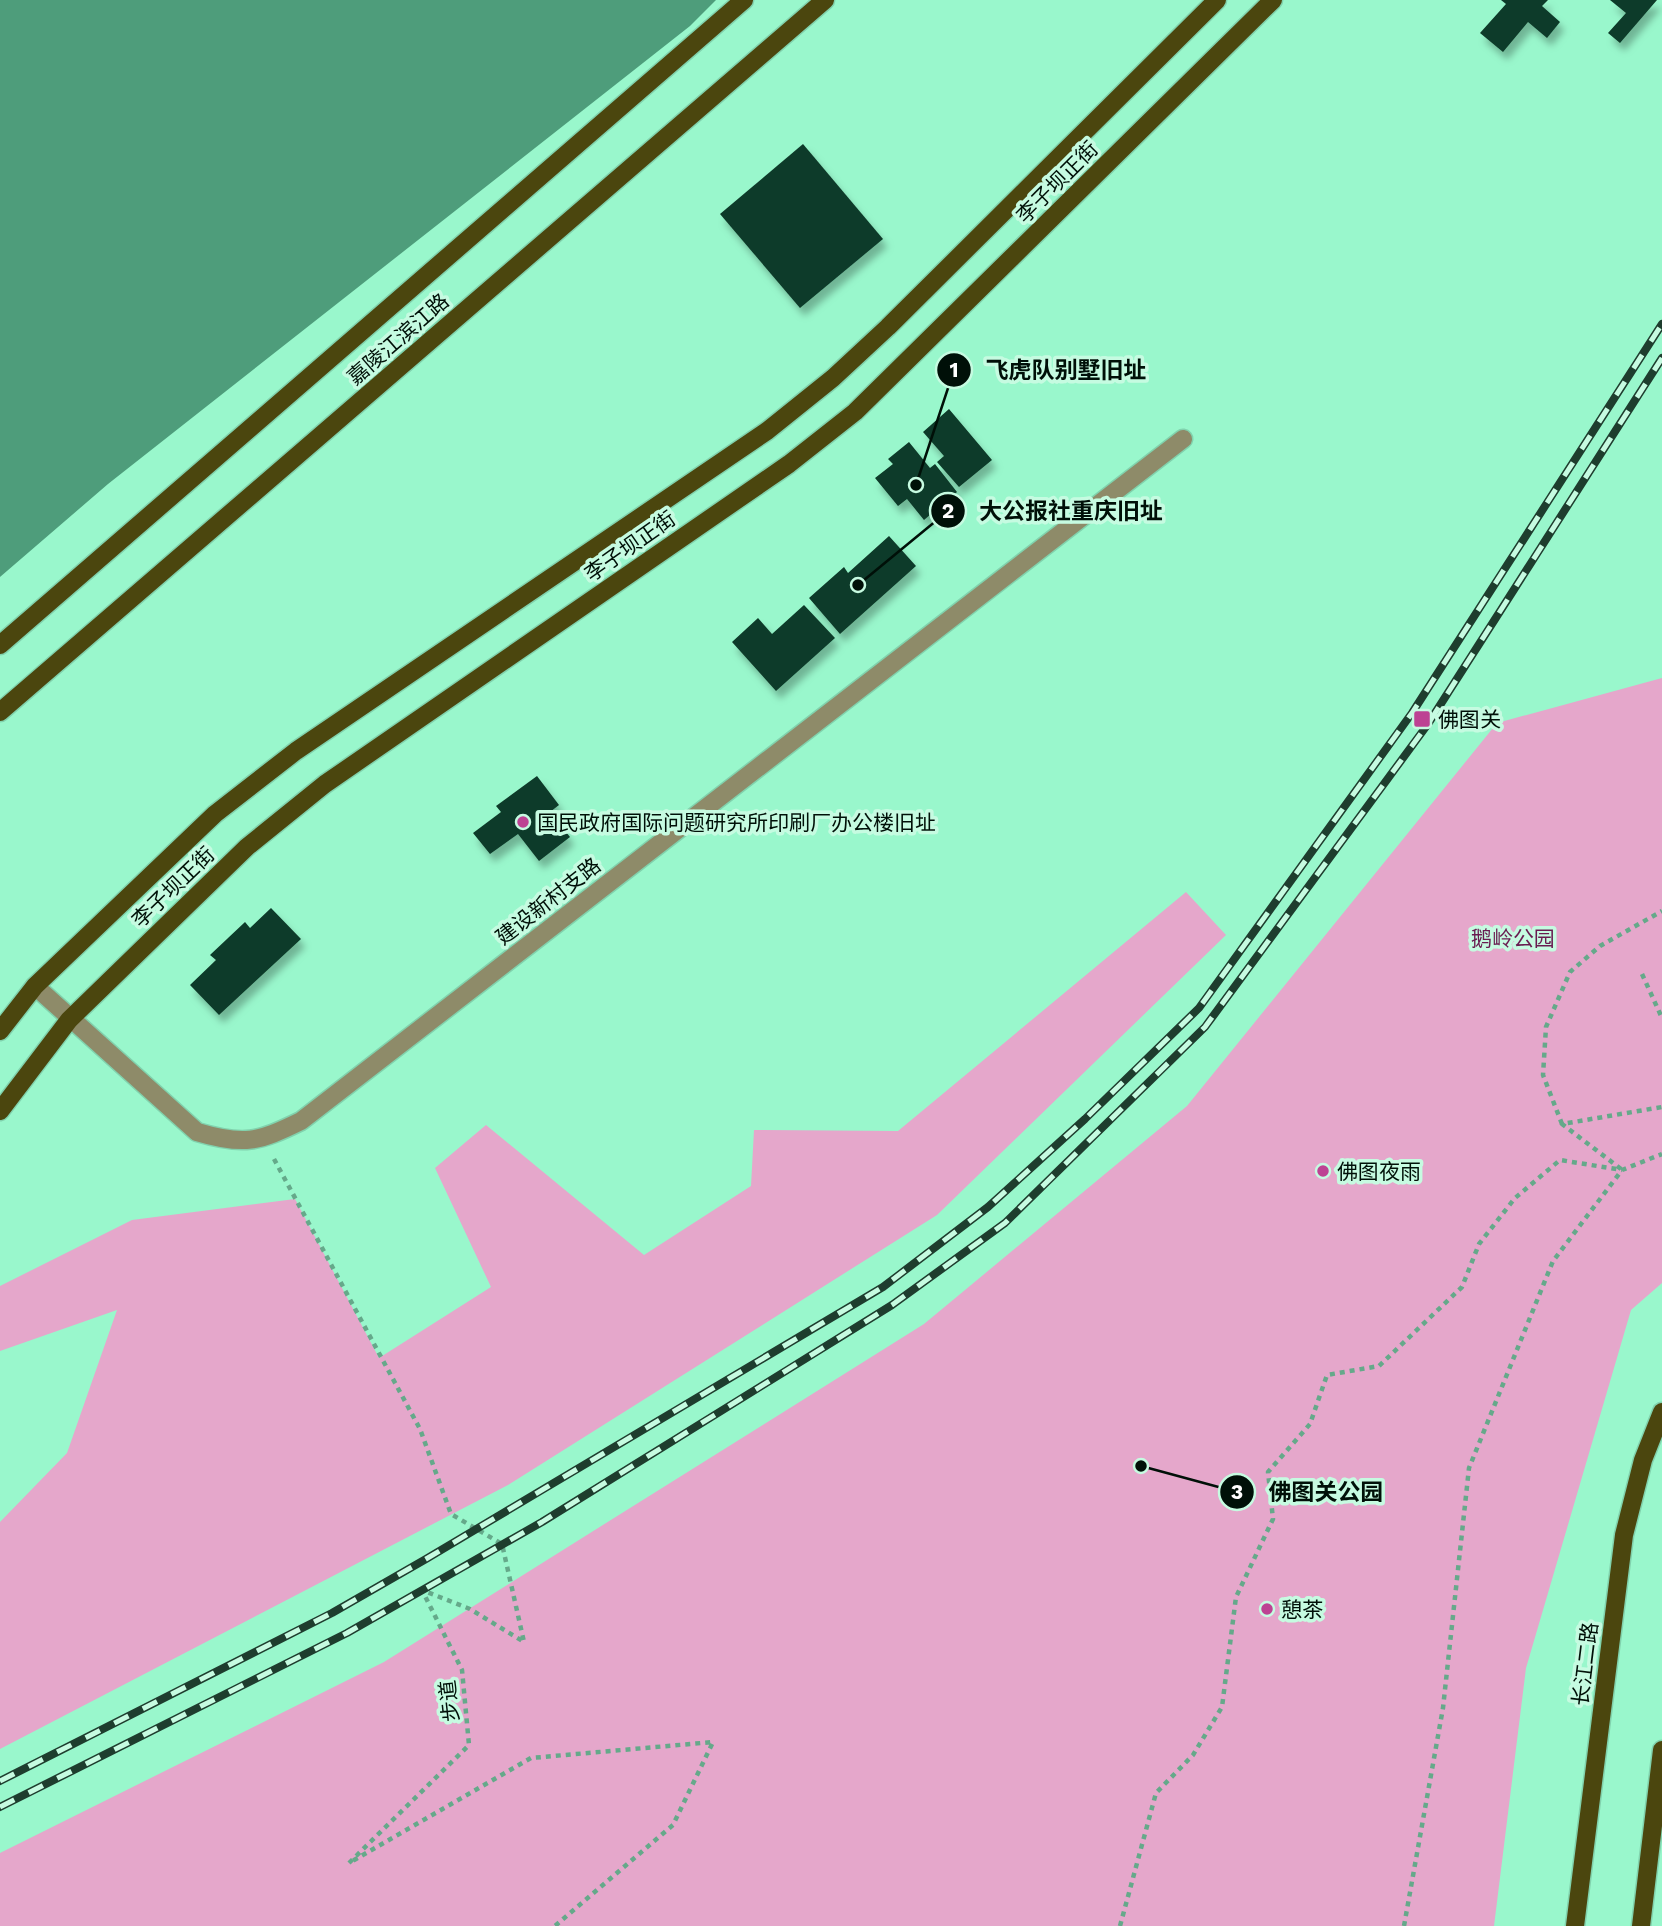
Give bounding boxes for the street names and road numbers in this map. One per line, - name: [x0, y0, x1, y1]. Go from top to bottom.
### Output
- street label: 李子坝正街: [1011, 136, 1103, 228]
- street label: 嘉陵江滨江路: [342, 288, 454, 390]
- street label: 李子坝正街: [580, 506, 680, 586]
- street label: 李子坝正街: [127, 842, 219, 932]
- street label: 建设新村支路: [491, 852, 605, 950]
- street label: 长江二路: [1567, 1621, 1603, 1707]
- street label: 步道: [434, 1679, 464, 1723]

